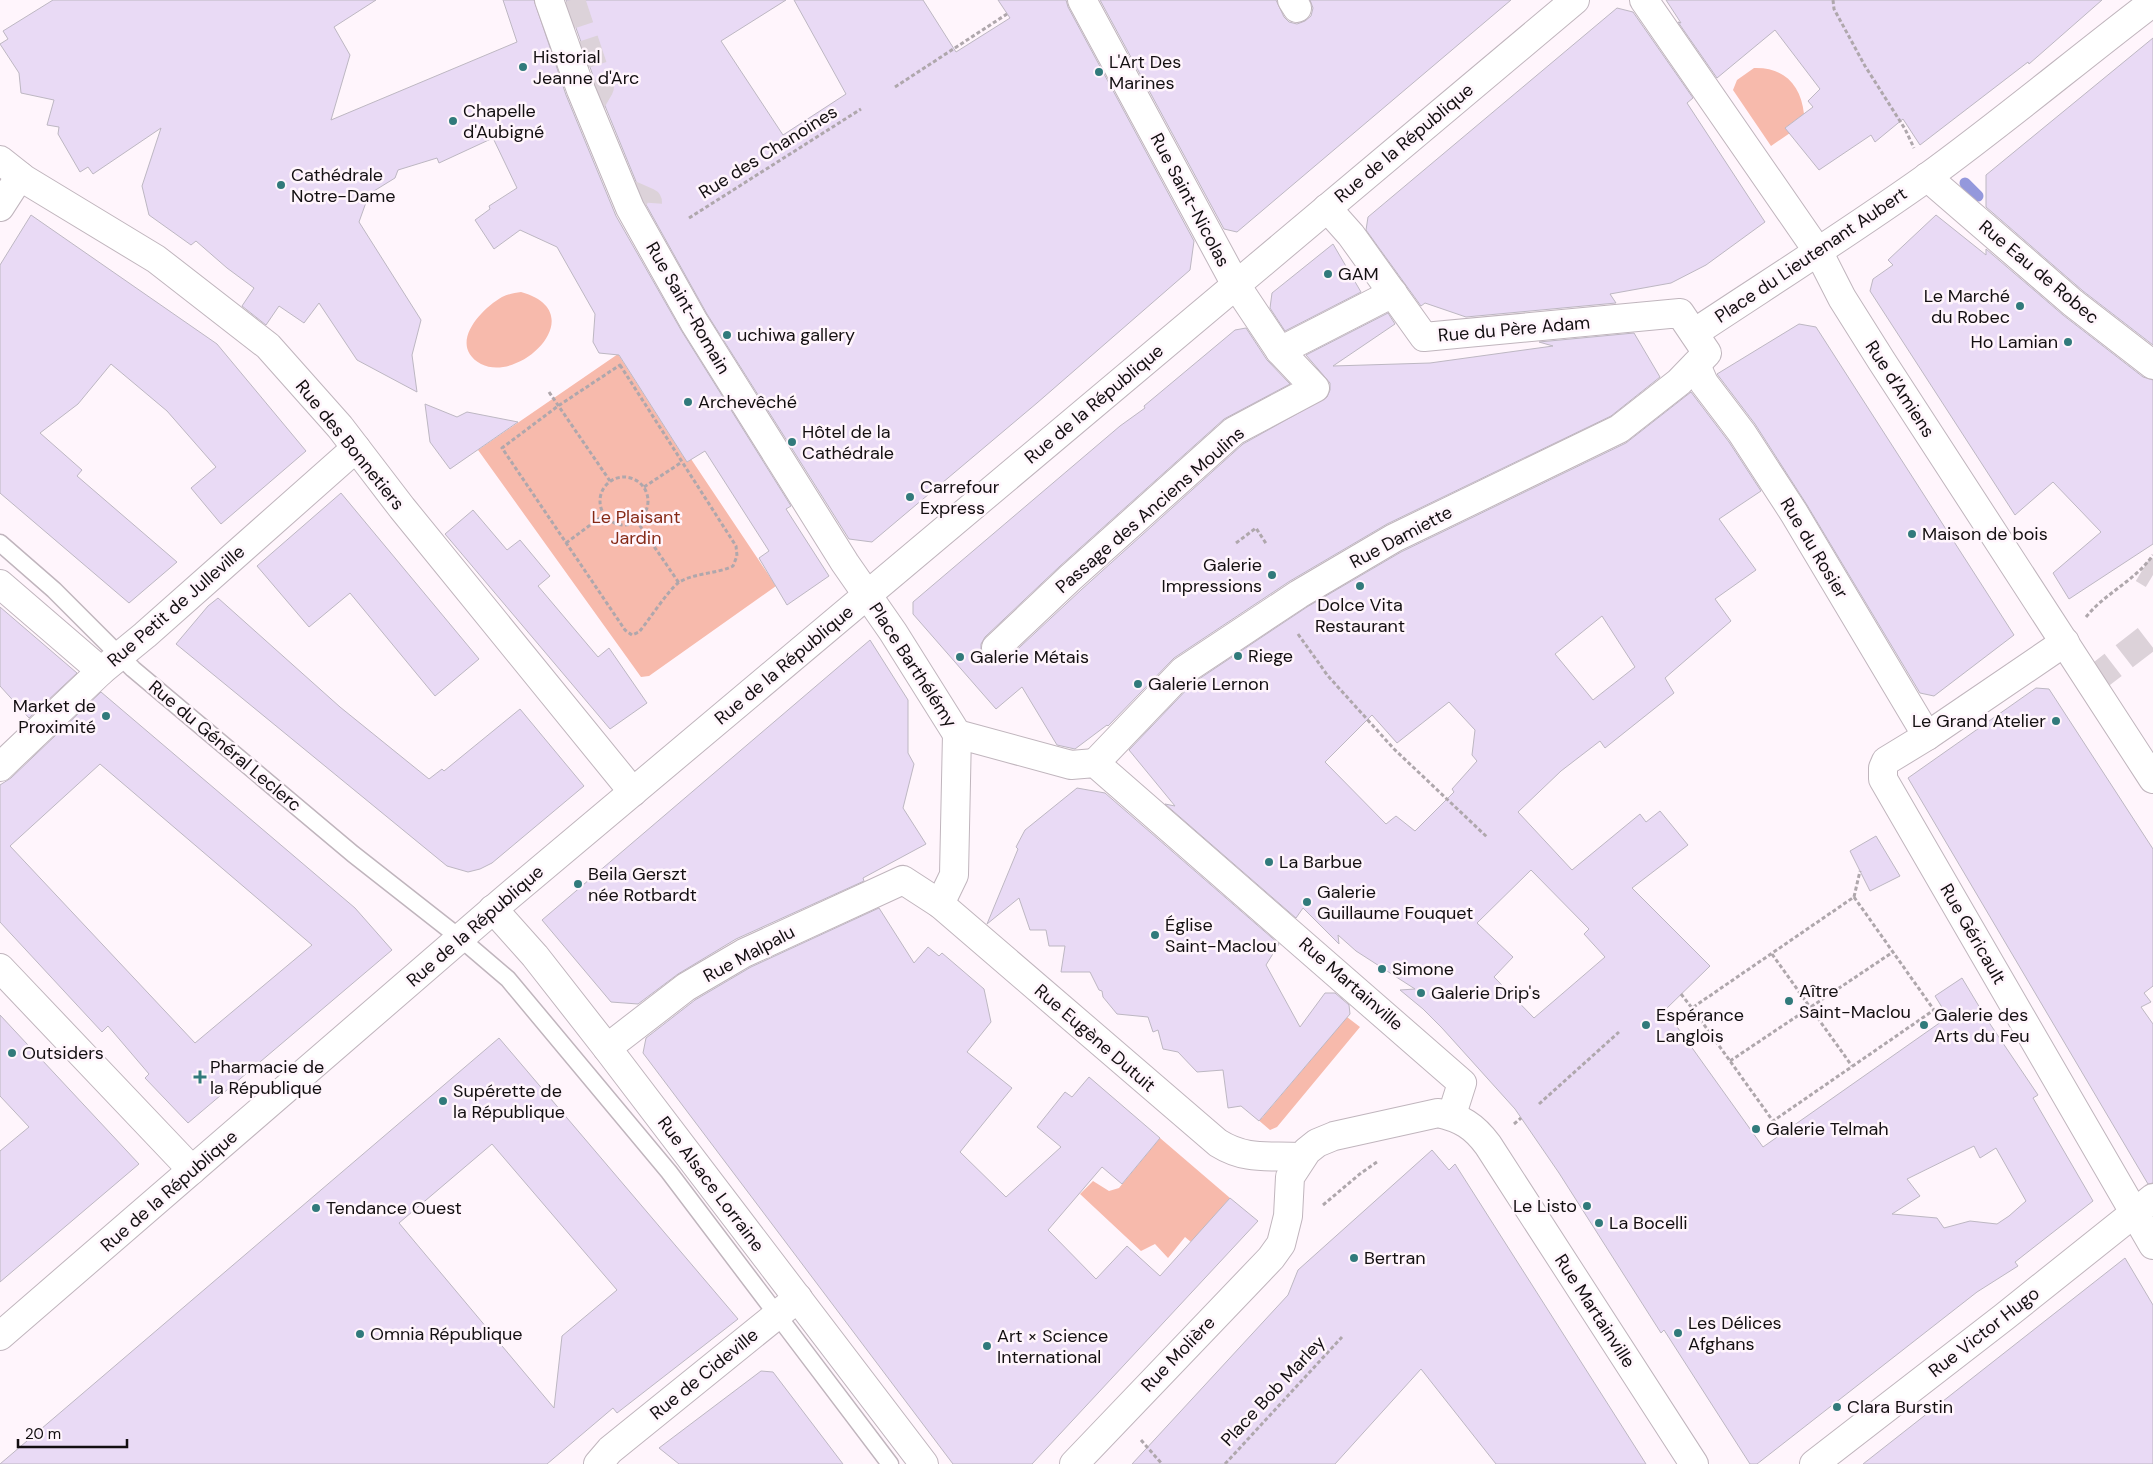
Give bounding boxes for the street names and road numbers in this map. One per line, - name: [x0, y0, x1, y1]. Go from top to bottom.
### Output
- street label: Rue de la République: [1330, 78, 1478, 208]
- street label: Rue des Chanoines: [694, 100, 842, 204]
- street label: Rue Saint-Nicolas: [1145, 129, 1235, 271]
- street label: Place du Lieutenant Aubert: [1710, 182, 1912, 328]
- street label: Rue Eau de Robec: [1974, 215, 2104, 329]
- street label: Rue Saint-Romain: [640, 237, 736, 379]
- street label: Rue du Père Adam: [1437, 310, 1591, 348]
- street label: Rue d'Amiens: [1860, 336, 1940, 442]
- street label: Rue de la République: [1020, 339, 1168, 469]
- street label: Rue des Bonnetiers: [290, 375, 410, 515]
- street label: Passage des Anciens Moulins: [1050, 421, 1250, 599]
- street label: Rue du Rosier: [1774, 493, 1854, 603]
- street label: Rue Damiette: [1346, 500, 1456, 574]
- street label: Rue Petit de Julleville: [102, 540, 250, 672]
- street label: Place Barthélémy: [864, 598, 962, 732]
- street label: Rue de la République: [710, 600, 858, 730]
- street label: Rue du Général Leclerc: [144, 675, 306, 817]
- street label: Rue de la République: [401, 860, 549, 992]
- street label: Rue Géricault: [1935, 879, 2011, 989]
- street label: Rue Malpalu: [699, 920, 799, 988]
- street label: Rue Martainville: [1294, 932, 1408, 1036]
- street label: Rue Eugène Dutuit: [1029, 979, 1161, 1097]
- street label: Rue Alsace Lorraine: [652, 1111, 770, 1257]
- street label: Rue de la République: [95, 1125, 243, 1257]
- street label: Rue Martainville: [1549, 1250, 1641, 1372]
- street label: Rue Victor Hugo: [1924, 1281, 2044, 1383]
- street label: Rue Molière: [1136, 1311, 1220, 1397]
- street label: Rue de Cideville: [645, 1323, 763, 1425]
- street label: Place Bob Marley: [1216, 1331, 1330, 1451]

